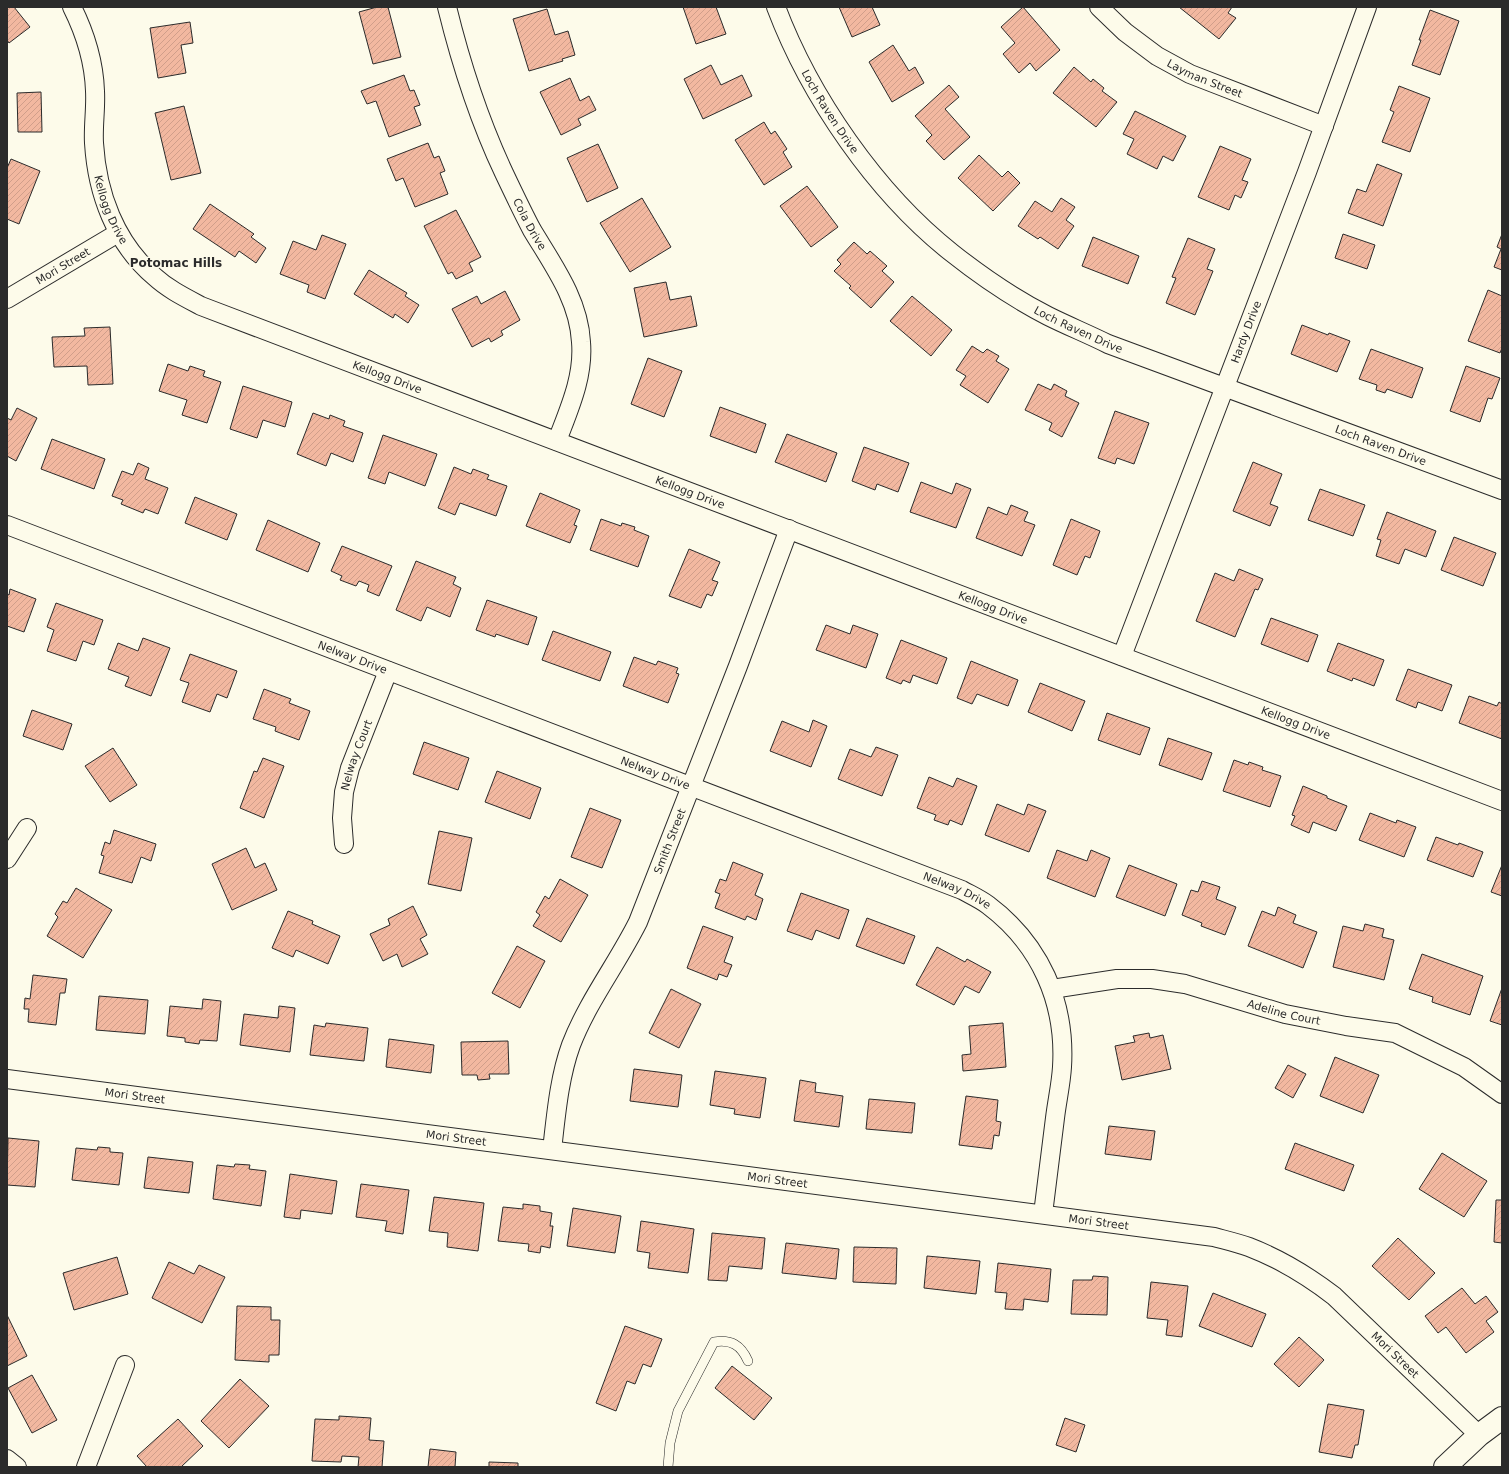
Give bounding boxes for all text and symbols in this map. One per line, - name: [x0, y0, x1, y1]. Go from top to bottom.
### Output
- street label: Layman Street: [1165, 56, 1245, 100]
- street label: Loch Raven Drive: [799, 67, 862, 156]
- street label: Kellogg Drive: [92, 174, 131, 247]
- street label: Cola Drive: [510, 196, 549, 253]
- street label: Mori Street: [33, 244, 93, 287]
- district label: Potomac Hills: [130, 256, 222, 270]
- street label: Hardy Drive: [1228, 299, 1264, 365]
- street label: Loch Raven Drive: [1032, 303, 1125, 355]
- street label: Kellogg Drive: [351, 358, 424, 396]
- street label: Loch Raven Drive: [1333, 422, 1429, 468]
- street label: Kellogg Drive: [654, 473, 727, 511]
- street label: Kellogg Drive: [957, 588, 1030, 627]
- street label: Nelway Drive: [316, 638, 389, 676]
- street label: Kellogg Drive: [1259, 703, 1333, 742]
- street label: Nelway Court: [338, 717, 375, 792]
- street label: Nelway Drive: [619, 754, 692, 792]
- street label: Smith Street: [651, 806, 688, 876]
- street label: Nelway Drive: [921, 869, 994, 912]
- street label: Adeline Court: [1246, 997, 1322, 1027]
- street label: Mori Street: [104, 1085, 167, 1106]
- street label: Mori Street: [425, 1127, 488, 1148]
- street label: Mori Street: [746, 1169, 809, 1190]
- street label: Mori Street: [1068, 1212, 1130, 1232]
- street label: Mori Street: [1369, 1329, 1422, 1381]

